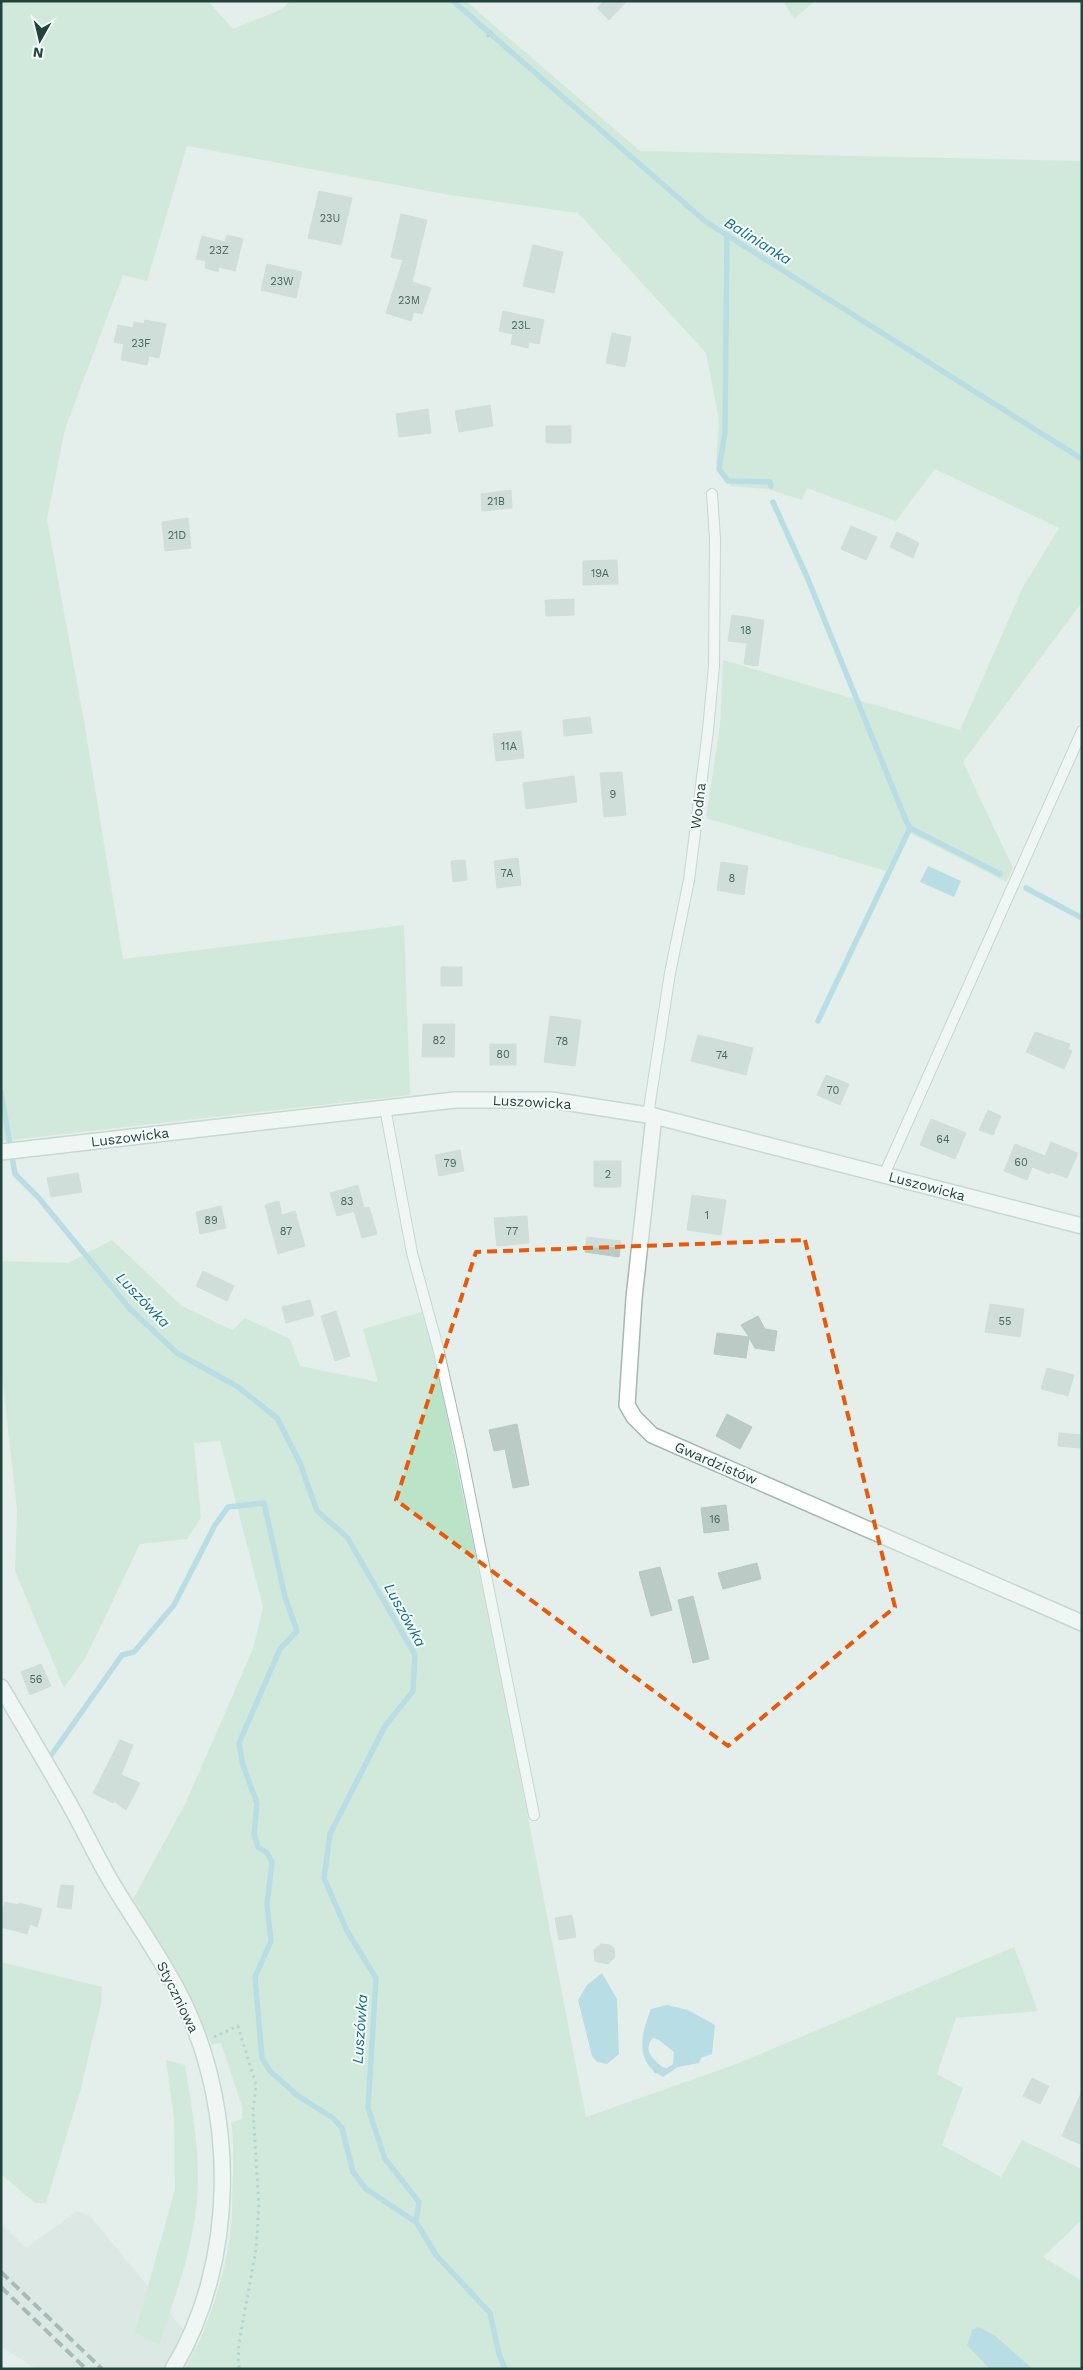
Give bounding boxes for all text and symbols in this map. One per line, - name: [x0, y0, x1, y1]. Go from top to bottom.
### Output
- north arrow: [15, 15, 65, 65]
- text: N: [32, 44, 44, 62]
- house number: 23U: [320, 212, 340, 225]
- water label: Balinianka: [721, 213, 795, 269]
- house number: 23Z: [209, 244, 229, 257]
- house number: 23W: [270, 275, 294, 288]
- house number: 23M: [398, 294, 420, 307]
- house number: 23L: [511, 319, 531, 332]
- house number: 23F: [131, 337, 151, 350]
- house number: 21B: [487, 495, 505, 508]
- house number: 21D: [168, 529, 186, 542]
- house number: 19A: [591, 567, 609, 580]
- house number: 18: [740, 624, 752, 637]
- house number: 11A: [501, 740, 517, 753]
- street label: Wodna: [687, 782, 709, 830]
- house number: 9: [610, 788, 617, 801]
- house number: 7A: [501, 867, 513, 880]
- house number: 8: [729, 872, 736, 885]
- house number: 82: [432, 1034, 446, 1047]
- house number: 78: [556, 1035, 569, 1048]
- house number: 80: [496, 1048, 510, 1061]
- house number: 74: [716, 1049, 728, 1062]
- house number: 70: [827, 1084, 840, 1097]
- street label: Luszowicka: [492, 1092, 572, 1112]
- street label: Luszowicka: [90, 1124, 170, 1150]
- house number: 64: [936, 1133, 950, 1146]
- house number: 60: [1014, 1156, 1028, 1169]
- house number: 79: [444, 1157, 457, 1170]
- house number: 2: [605, 1168, 611, 1181]
- street label: Luszowicka: [887, 1168, 967, 1204]
- house number: 83: [341, 1195, 353, 1208]
- house number: 1: [705, 1209, 709, 1222]
- house number: 89: [204, 1214, 218, 1227]
- house number: 87: [280, 1225, 292, 1238]
- house number: 77: [506, 1225, 518, 1238]
- water label: Luszówka: [112, 1269, 174, 1331]
- house number: 55: [999, 1315, 1011, 1328]
- street label: Gwardzistów: [672, 1438, 760, 1488]
- house number: 16: [710, 1513, 721, 1526]
- water label: Luszówka: [380, 1580, 430, 1650]
- house number: 56: [29, 1673, 43, 1686]
- street label: Styczniowa: [154, 1959, 202, 2035]
- water label: Luszówka: [349, 1993, 371, 2065]

